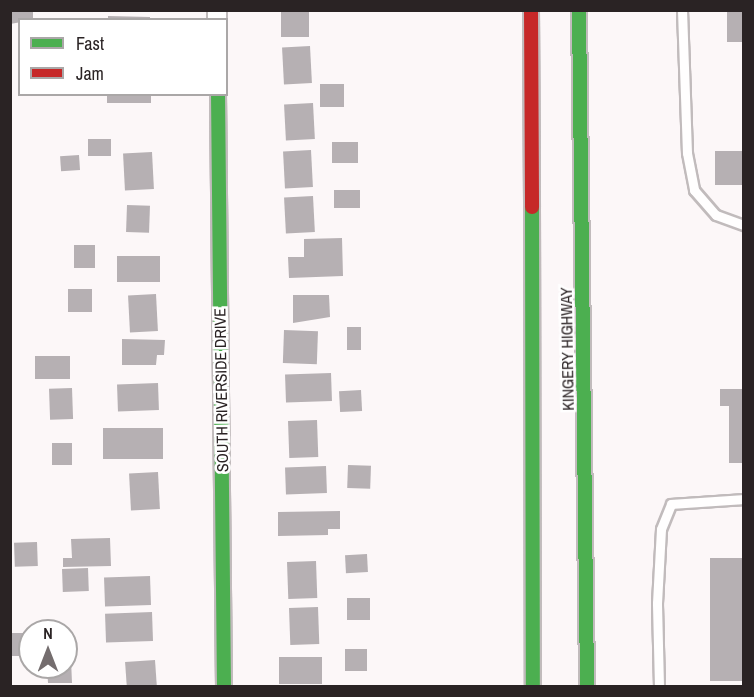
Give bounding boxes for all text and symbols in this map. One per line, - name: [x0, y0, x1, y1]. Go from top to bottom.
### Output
- legend: [18, 18, 228, 96]
- text: Fast: [76, 31, 104, 56]
- text: Jam: [76, 61, 104, 86]
- street label: KINGERY HIGHWAY: [556, 287, 578, 411]
- street label: SOUTH RIVERSIDE DRIVE: [210, 308, 232, 472]
- north arrow: [18, 619, 78, 679]
- text: N: [43, 622, 53, 644]

